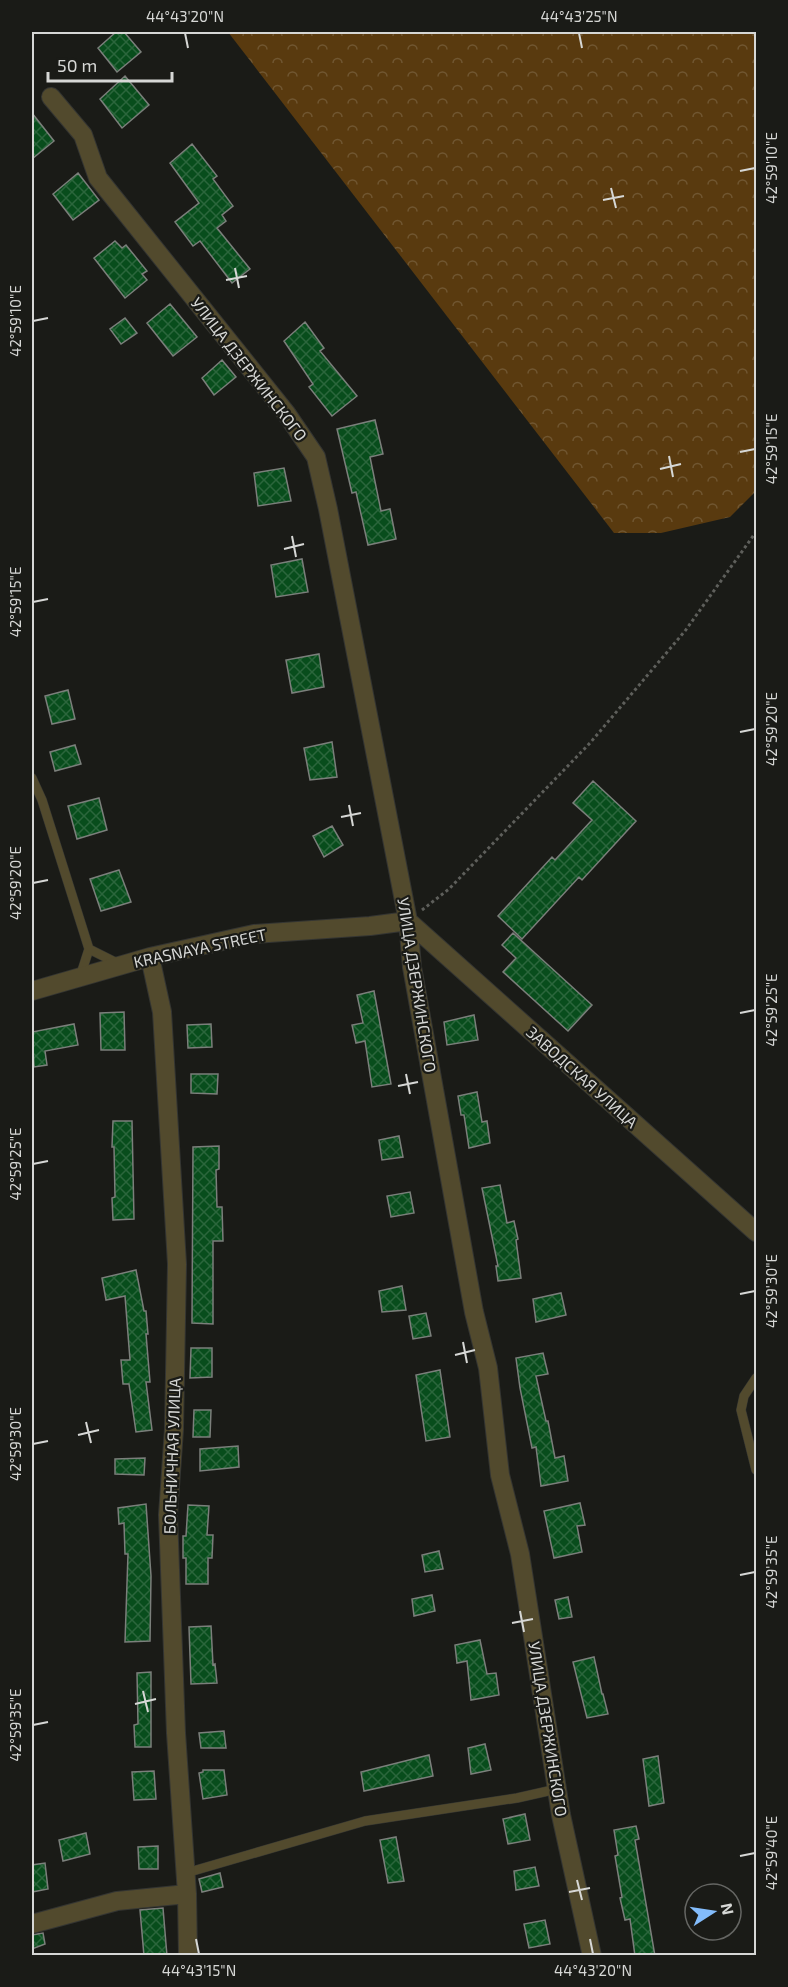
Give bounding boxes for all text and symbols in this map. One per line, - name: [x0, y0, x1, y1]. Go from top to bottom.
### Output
- text: 44°43'20"N: [146, 7, 224, 25]
- text: 44°43'25"N: [541, 7, 617, 25]
- scale bar: [48, 45, 172, 83]
- text: 50 m: [57, 54, 97, 76]
- text: 42°59'10"E: [762, 132, 780, 204]
- text: 42°59'10"E: [6, 285, 24, 357]
- street label: УЛИЦА ДЗЕРЖИНСКОГО: [187, 293, 311, 444]
- text: 42°59'15"E: [762, 414, 780, 484]
- text: 42°59'15"E: [6, 567, 24, 637]
- text: 42°59'20"E: [762, 692, 780, 766]
- text: 42°59'20"E: [6, 846, 24, 920]
- street label: УЛИЦА ДЗЕРЖИНСКОГО: [394, 896, 441, 1074]
- street label: KRASNAYA STREET: [132, 924, 268, 971]
- text: 42°59'25"E: [762, 973, 780, 1047]
- street label: ЗАВОДСКАЯ УЛИЦА: [523, 1022, 642, 1132]
- text: 42°59'25"E: [6, 1127, 24, 1201]
- text: 42°59'30"E: [762, 1254, 780, 1328]
- street label: БОЛЬНИЧНАЯ УЛИЦА: [159, 1377, 184, 1535]
- text: 42°59'30"E: [6, 1407, 24, 1481]
- text: 42°59'35"E: [762, 1536, 780, 1608]
- street label: УЛИЦА ДЗЕРЖИНСКОГО: [525, 1640, 572, 1818]
- text: 42°59'35"E: [6, 1689, 24, 1761]
- text: 42°59'40"E: [762, 1816, 780, 1890]
- north arrow: [683, 1882, 743, 1942]
- text: N: [718, 1901, 739, 1916]
- text: 44°43'15"N: [162, 1961, 236, 1979]
- text: 44°43'20"N: [554, 1961, 632, 1979]

